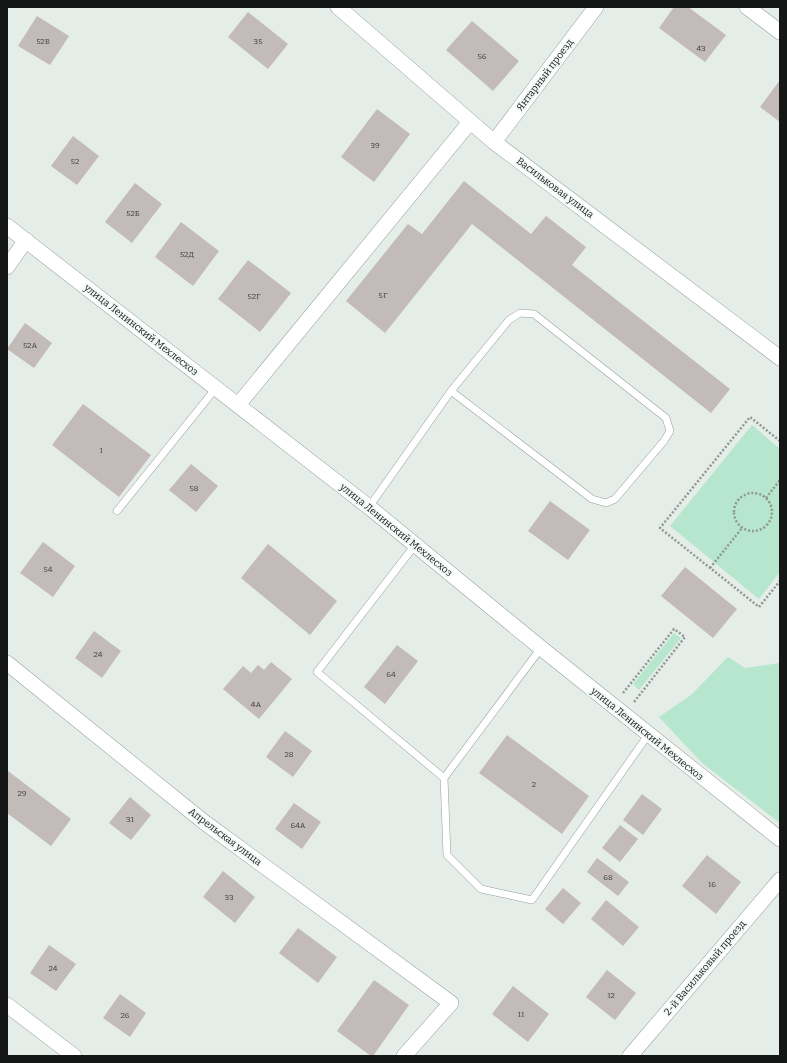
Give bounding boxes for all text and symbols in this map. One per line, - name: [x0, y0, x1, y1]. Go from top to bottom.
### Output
- house number: 52В: [36, 37, 50, 46]
- house number: 35: [254, 37, 262, 46]
- street label: Янтарный проезд: [514, 37, 576, 113]
- house number: 43: [696, 44, 706, 53]
- house number: 56: [478, 52, 487, 61]
- house number: 39: [370, 141, 380, 150]
- street label: Васильковая улица: [514, 155, 596, 221]
- house number: 52: [71, 157, 79, 166]
- house number: 52Б: [126, 209, 140, 218]
- house number: 52Д: [180, 250, 194, 259]
- street label: улица Ленинский Мехлесхоз: [81, 281, 200, 378]
- house number: 5Г: [379, 291, 388, 300]
- house number: 52Г: [248, 292, 261, 301]
- house number: 52А: [23, 341, 37, 350]
- house number: 1: [99, 446, 103, 455]
- street label: улица Ленинский Мехлесхоз: [337, 480, 455, 579]
- house number: 58: [189, 484, 199, 493]
- house number: 54: [44, 565, 53, 574]
- house number: 24: [93, 650, 103, 659]
- house number: 64: [386, 670, 396, 679]
- street label: улица Ленинский Мехлесхоз: [588, 684, 706, 783]
- house number: 4А: [251, 700, 261, 709]
- house number: 28: [284, 750, 294, 759]
- house number: 2: [532, 780, 536, 789]
- house number: 29: [17, 789, 27, 798]
- street label: Апрельская улица: [186, 806, 264, 869]
- house number: 31: [126, 815, 135, 824]
- house number: 64А: [290, 821, 306, 830]
- house number: 68: [603, 873, 613, 882]
- house number: 16: [708, 880, 716, 889]
- house number: 33: [225, 893, 234, 902]
- street label: 2-й Васильковый проезд: [662, 918, 748, 1018]
- house number: 24: [48, 964, 58, 973]
- house number: 12: [607, 991, 615, 1000]
- house number: 11: [518, 1010, 525, 1019]
- house number: 26: [120, 1011, 130, 1020]

